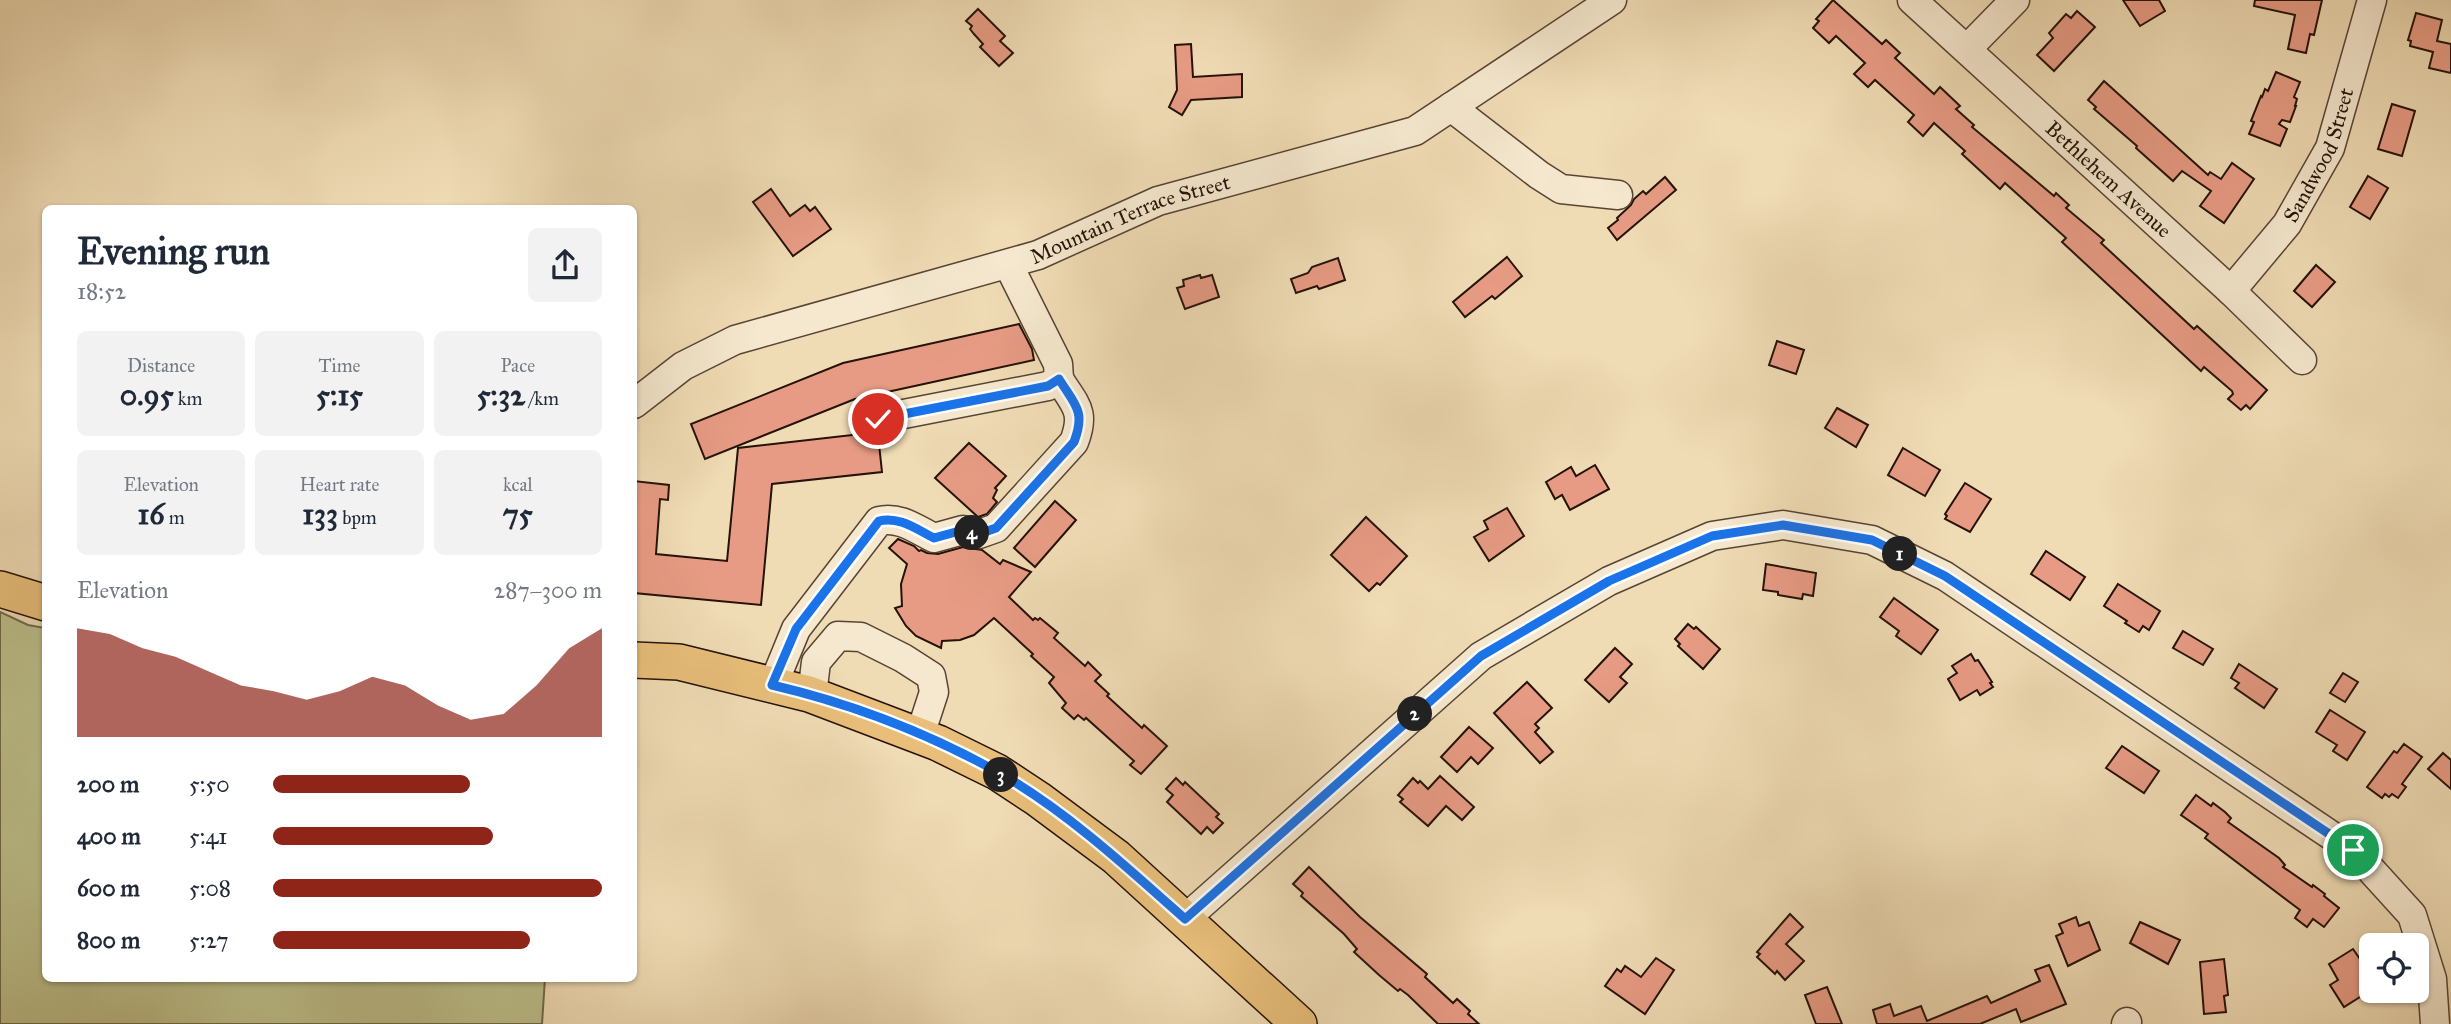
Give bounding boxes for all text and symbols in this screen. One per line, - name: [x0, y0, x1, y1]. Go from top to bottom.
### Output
- street label: Sandwood Street: [2278, 84, 2360, 227]
- street label: Bethlehem Avenue: [2040, 115, 2177, 244]
- street label: Mountain Terrace Street: [1026, 169, 1233, 270]
- text: Evening run: [77, 228, 270, 274]
- button: share: [528, 228, 602, 302]
- text: 18:52: [77, 277, 126, 305]
- text: Distance: [127, 354, 195, 377]
- text: Time: [318, 354, 361, 377]
- text: Pace: [501, 354, 535, 377]
- text: 0.95: [120, 377, 174, 413]
- text: 5:15: [316, 377, 363, 413]
- text: 5:32: [477, 377, 525, 413]
- text: km: [174, 387, 202, 410]
- text: /km: [525, 387, 559, 410]
- pin: [848, 389, 908, 449]
- icon: check: [859, 400, 897, 438]
- text: Elevation: [123, 473, 199, 496]
- text: Heart rate: [300, 473, 379, 496]
- text: kcal: [503, 473, 533, 496]
- text: 16: [138, 496, 165, 532]
- text: 133: [302, 496, 338, 532]
- text: 75: [503, 496, 533, 532]
- text: m: [165, 506, 185, 529]
- text: bpm: [338, 506, 377, 529]
- pin: 4: [954, 516, 990, 550]
- text: 4: [966, 521, 977, 544]
- pin: 1: [1882, 536, 1918, 572]
- text: 1: [1896, 542, 1903, 565]
- text: Elevation: [77, 576, 168, 604]
- text: 287–300 m: [494, 576, 602, 604]
- pin: 2: [1398, 696, 1432, 732]
- text: 2: [1410, 702, 1419, 725]
- pin: 3: [984, 758, 1018, 792]
- text: 3: [997, 763, 1004, 786]
- text: 200 m: [77, 770, 139, 798]
- text: 5:50: [189, 770, 230, 798]
- pin: [2323, 820, 2383, 880]
- text: 400 m: [77, 822, 141, 850]
- text: 5:41: [189, 822, 227, 850]
- icon: arrive: [2334, 831, 2372, 869]
- text: 600 m: [77, 874, 140, 902]
- text: 5:08: [189, 874, 231, 902]
- text: 800 m: [77, 926, 140, 954]
- text: 5:27: [189, 926, 229, 954]
- map controls: [2359, 933, 2429, 1003]
- button: locate: [2359, 933, 2429, 1003]

